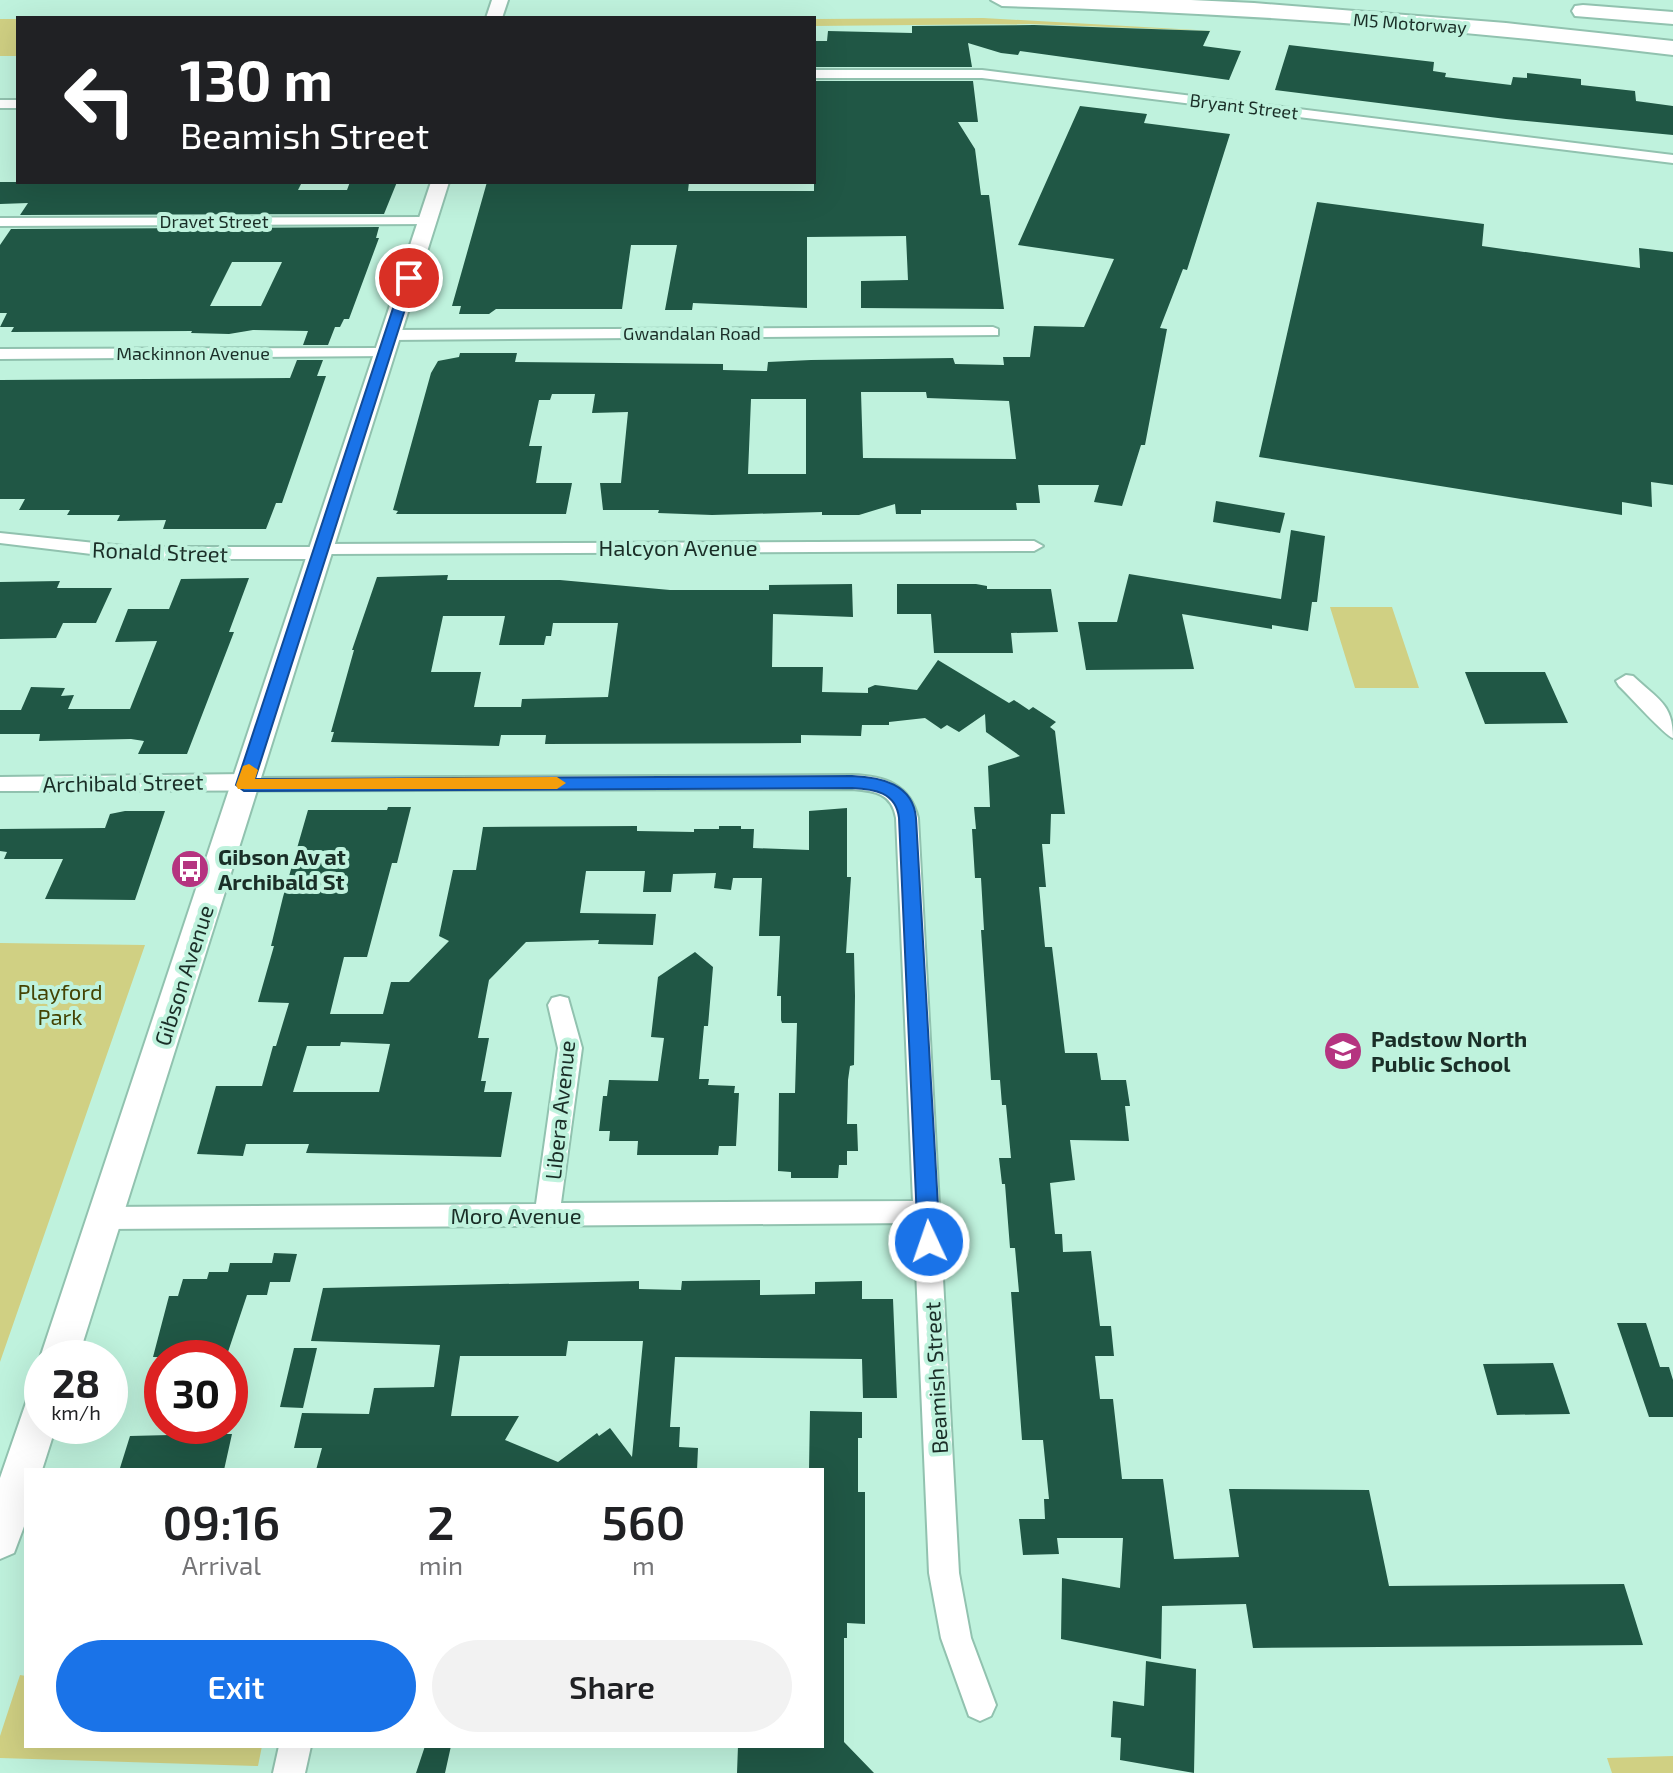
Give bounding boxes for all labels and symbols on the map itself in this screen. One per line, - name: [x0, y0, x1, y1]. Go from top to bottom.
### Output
- street label: M5 Motorway: [1352, 8, 1468, 38]
- street label: Bryant Street: [1189, 88, 1300, 124]
- street label: Dravet Street: [159, 210, 269, 232]
- pin: [375, 244, 443, 312]
- street label: Gwandalan Road: [623, 322, 761, 344]
- street label: Mackinnon Avenue: [116, 342, 270, 364]
- street label: Halcyon Avenue: [599, 534, 757, 560]
- street label: Ronald Street: [92, 536, 228, 566]
- street label: Archibald Street: [42, 768, 204, 796]
- place label: Gibson Av at Archibald St: [218, 843, 346, 894]
- bus stop icon: Gibson Av at Archibald St: [169, 848, 211, 890]
- street label: Gibson Avenue: [148, 901, 218, 1049]
- park label: Playford Park: [17, 978, 103, 1029]
- place label: Padstow North Public School: [1371, 1025, 1527, 1076]
- school or university icon: Padstow North Public School: [1322, 1030, 1364, 1072]
- street label: Libera Avenue: [539, 1039, 579, 1181]
- position arrow: [887, 1200, 971, 1284]
- street label: Moro Avenue: [451, 1202, 581, 1228]
- street label: Beamish Street: [918, 1301, 952, 1455]
- speed limit sign: 30: [144, 1340, 248, 1444]

